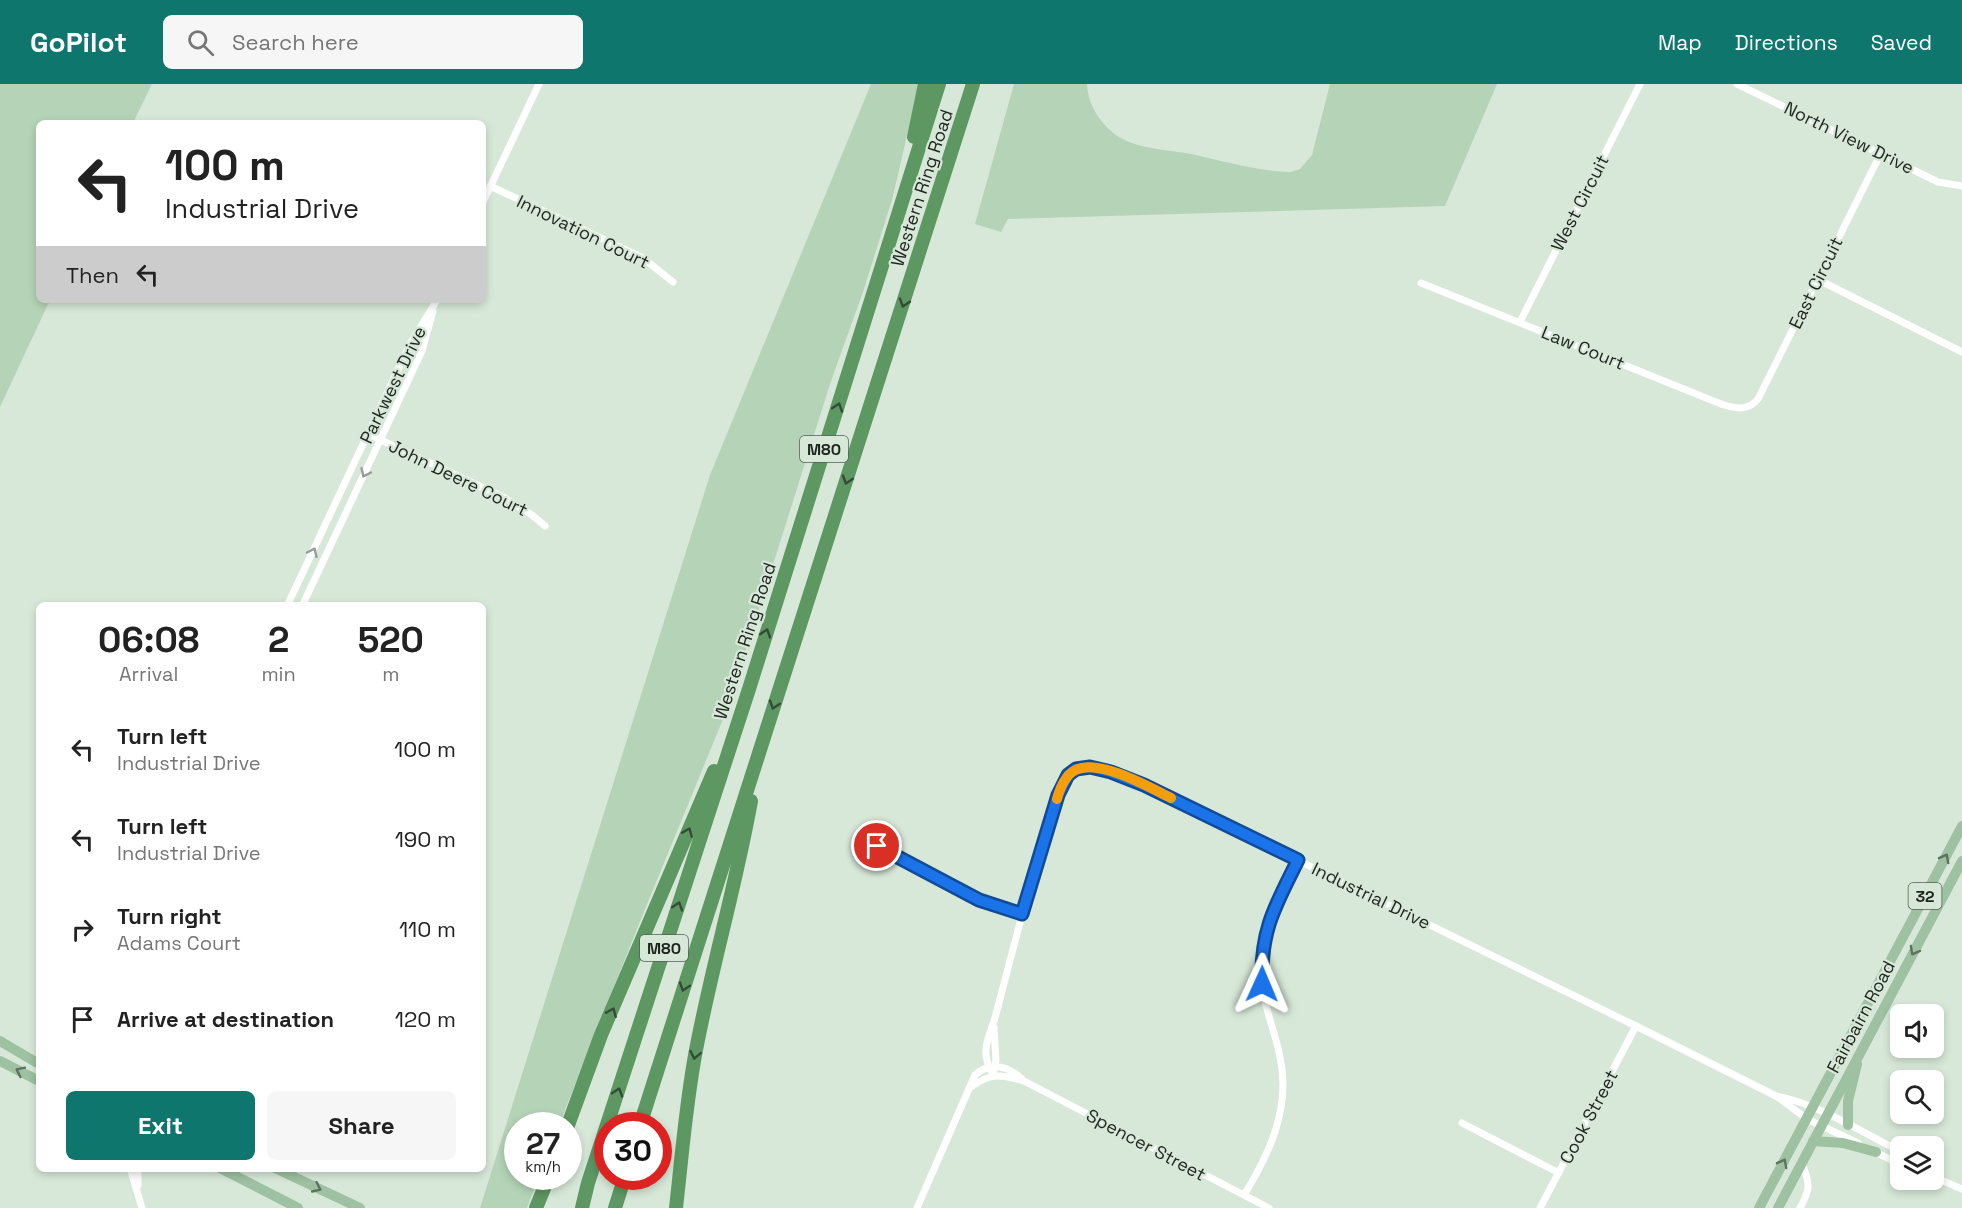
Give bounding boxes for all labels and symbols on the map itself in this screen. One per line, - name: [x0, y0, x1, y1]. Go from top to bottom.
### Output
- street label: North View Drive: [1780, 96, 1918, 179]
- street label: Western Ring Road: [885, 106, 958, 269]
- street label: West Circuit: [1545, 151, 1614, 255]
- street label: Innovation Court: [513, 190, 653, 274]
- street label: East Circuit: [1783, 233, 1848, 333]
- one-way arrow: [899, 297, 912, 308]
- street label: Law Court: [1538, 320, 1628, 375]
- street label: Parkwest Drive: [354, 322, 431, 447]
- one-way arrow: [831, 402, 843, 413]
- street label: John Deere Court: [385, 434, 531, 521]
- road number: M80: [800, 436, 848, 462]
- one-way arrow: [361, 466, 373, 477]
- one-way arrow: [842, 474, 855, 485]
- one-way arrow: [306, 547, 318, 558]
- street label: Western Ring Road: [708, 559, 781, 722]
- one-way arrow: [759, 628, 771, 639]
- one-way arrow: [769, 699, 781, 710]
- pin: [851, 820, 902, 871]
- one-way arrow: [681, 827, 693, 838]
- one-way arrow: [1938, 854, 1949, 865]
- street label: Industrial Drive: [1308, 857, 1434, 934]
- road number: 32: [1908, 883, 1942, 909]
- one-way arrow: [671, 901, 683, 912]
- road number: M80: [640, 935, 688, 961]
- one-way arrow: [1910, 944, 1921, 955]
- position arrow: [1230, 952, 1294, 1016]
- street label: Fairbairn Road: [1821, 957, 1900, 1077]
- one-way arrow: [679, 981, 691, 992]
- one-way arrow: [604, 1007, 616, 1018]
- one-way arrow: [689, 1050, 702, 1060]
- street label: Cook Street: [1554, 1066, 1623, 1168]
- one-way arrow: [15, 1067, 26, 1078]
- one-way arrow: [610, 1087, 623, 1098]
- street label: Spencer Street: [1082, 1103, 1210, 1186]
- speed limit sign: 30: [594, 1112, 672, 1190]
- one-way arrow: [1776, 1159, 1787, 1170]
- one-way arrow: [311, 1181, 322, 1193]

